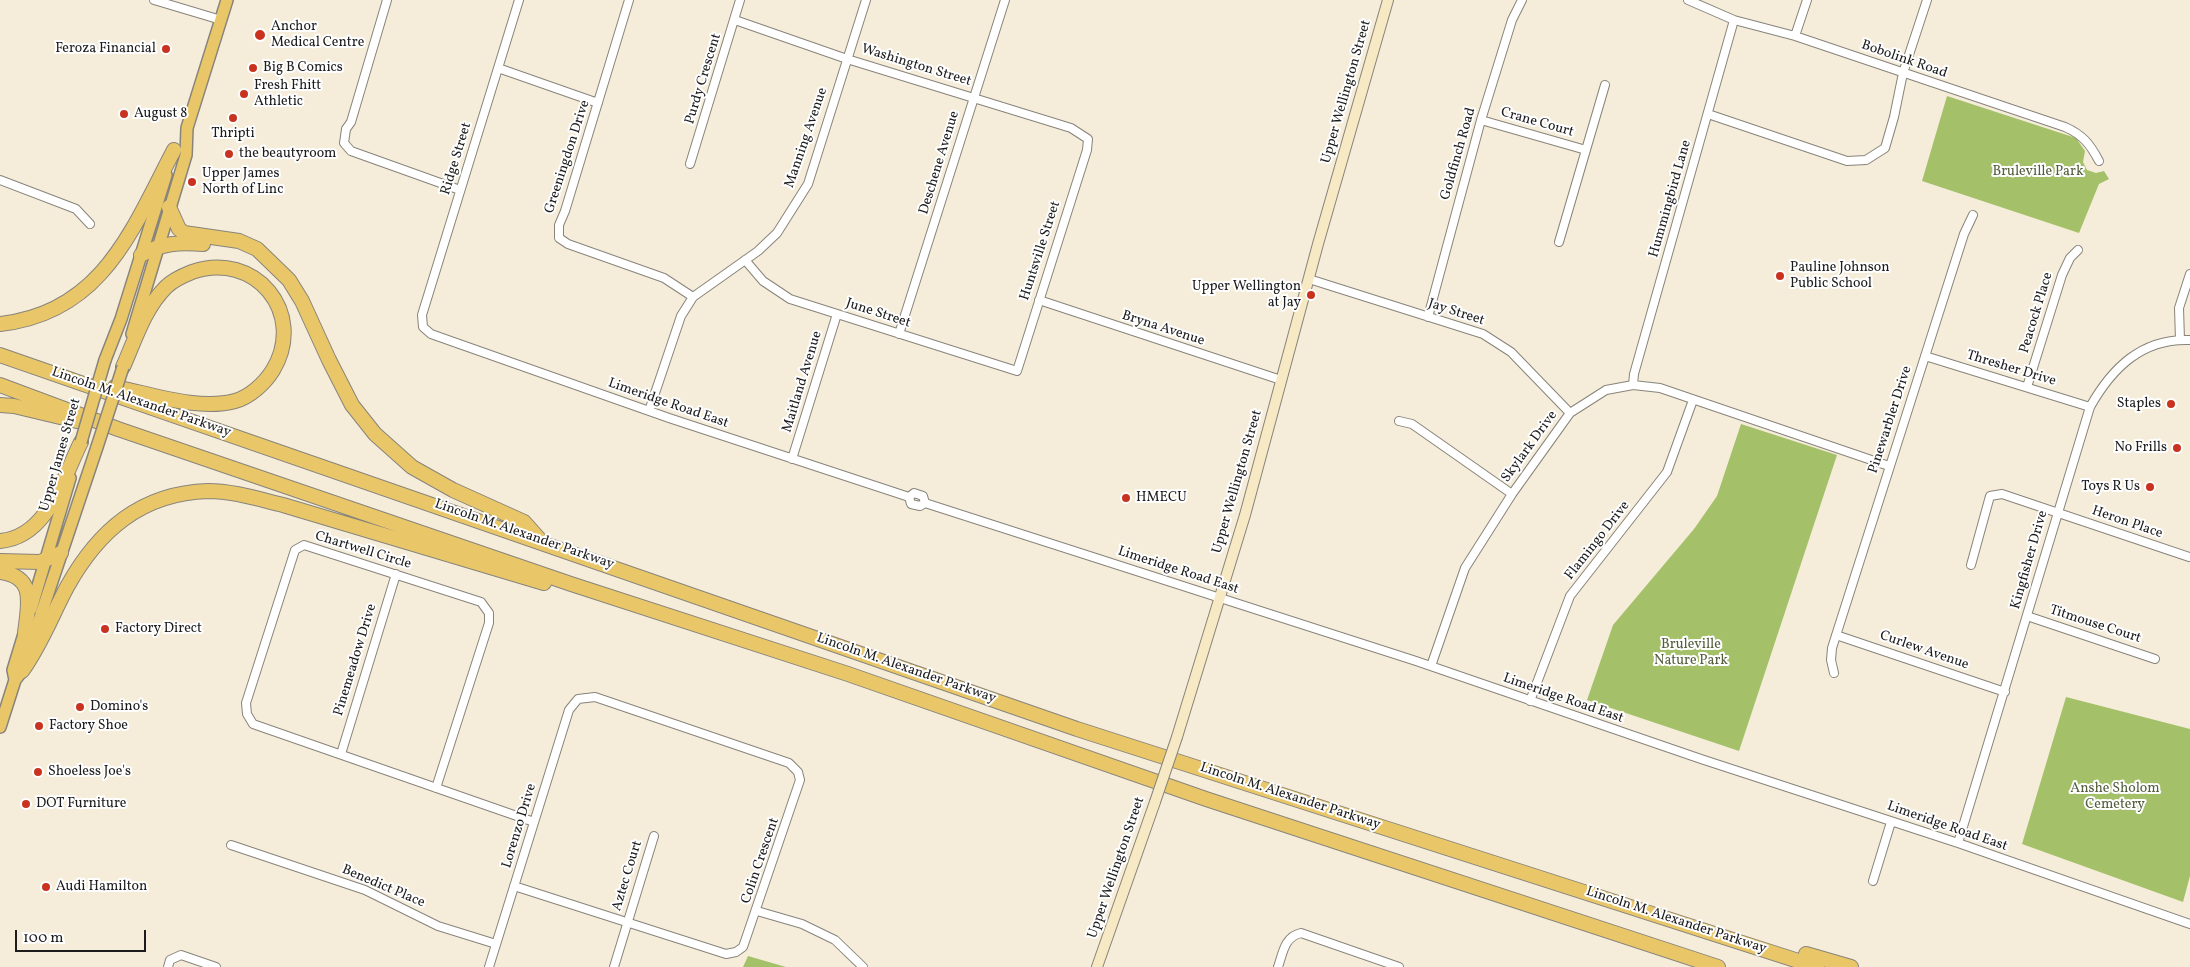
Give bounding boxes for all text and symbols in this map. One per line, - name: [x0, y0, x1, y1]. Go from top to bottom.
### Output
- street label: Upper Wellington Street: [1318, 18, 1376, 166]
- place label: Anchor Medical Centre: [271, 19, 364, 52]
- marker: Anchor Medical Centre: [253, 28, 267, 42]
- street label: Purdy Crescent: [682, 32, 726, 126]
- street label: Bobolink Road: [1859, 37, 1949, 83]
- place label: Feroza Financial: [55, 41, 156, 57]
- street label: Washington Street: [859, 41, 973, 91]
- marker: Feroza Financial: [160, 43, 172, 55]
- place label: Big B Comics: [263, 60, 343, 76]
- marker: Big B Comics: [247, 62, 259, 74]
- place label: Fresh Fhitt Athletic: [254, 78, 321, 110]
- street label: Manning Avenue: [782, 86, 832, 190]
- marker: Fresh Fhitt Athletic: [238, 88, 250, 100]
- street label: Greeningdon Drive: [542, 98, 594, 216]
- street label: Crane Court: [1499, 105, 1575, 141]
- place label: August 8: [134, 106, 187, 122]
- street label: Goldfinch Road: [1438, 106, 1480, 202]
- marker: August 8: [118, 108, 130, 120]
- street label: Deschene Avenue: [916, 109, 964, 217]
- marker: Thripti: [227, 112, 239, 124]
- street label: Ridge Street: [438, 121, 476, 197]
- place label: Thripti: [211, 126, 255, 142]
- street label: Hummingbird Lane: [1646, 138, 1696, 260]
- place label: the beautyroom: [239, 146, 336, 162]
- marker: the beautyroom: [223, 148, 235, 160]
- park label: Bruleville Park: [1992, 164, 2084, 180]
- place label: Upper James North of Linc: [202, 166, 283, 198]
- marker: Upper James North of Linc: [186, 176, 198, 188]
- street label: Huntsville Street: [1017, 199, 1065, 303]
- place label: Pauline Johnson Public School: [1790, 260, 1890, 292]
- marker: Pauline Johnson Public School: [1774, 270, 1786, 282]
- street label: Peacock Place: [2017, 271, 2057, 355]
- place label: Upper Wellington at Jay: [1192, 279, 1301, 312]
- marker: Upper Wellington at Jay: [1305, 289, 1317, 301]
- street label: June Street: [844, 296, 912, 332]
- street label: Jay Street: [1426, 296, 1486, 330]
- street label: Bryna Avenue: [1119, 308, 1207, 350]
- street label: Maitland Avenue: [780, 329, 826, 435]
- street label: Thresher Drive: [1964, 347, 2058, 391]
- street label: Lincoln M. Alexander Parkway: [49, 364, 233, 442]
- street label: Pinewarbler Drive: [1866, 364, 1916, 476]
- street label: Limeridge Road East: [606, 375, 730, 433]
- place label: Staples: [2117, 396, 2161, 412]
- street label: Upper James Street: [37, 397, 85, 513]
- marker: Staples: [2165, 398, 2177, 410]
- street label: Upper Wellington Street: [1209, 408, 1267, 556]
- street label: Skylark Drive: [1498, 408, 1562, 486]
- place label: No Frills: [2114, 440, 2167, 456]
- marker: No Frills: [2171, 442, 2183, 454]
- place label: Toys R Us: [2081, 479, 2140, 495]
- marker: Toys R Us: [2144, 481, 2156, 493]
- place label: HMECU: [1136, 490, 1187, 506]
- marker: HMECU: [1120, 492, 1132, 504]
- street label: Lincoln M. Alexander Parkway: [432, 496, 616, 574]
- street label: Flamingo Drive: [1562, 498, 1634, 584]
- street label: Heron Place: [2089, 503, 2165, 543]
- street label: Kingfisher Drive: [2008, 509, 2052, 611]
- street label: Chartwell Circle: [313, 528, 413, 574]
- street label: Limeridge Road East: [1115, 543, 1241, 599]
- street label: Pinemeadow Drive: [331, 602, 381, 718]
- street label: Titmouse Court: [2047, 602, 2143, 648]
- place label: Factory Direct: [115, 621, 202, 637]
- marker: Factory Direct: [99, 623, 111, 635]
- street label: Curlew Avenue: [1877, 628, 1971, 674]
- street label: Lincoln M. Alexander Parkway: [814, 630, 998, 708]
- park label: Bruleville Nature Park: [1654, 637, 1728, 670]
- street label: Limeridge Road East: [1501, 670, 1625, 728]
- place label: Domino's: [90, 699, 148, 715]
- marker: Domino's: [74, 701, 86, 713]
- place label: Factory Shoe: [49, 718, 128, 734]
- marker: Factory Shoe: [33, 720, 45, 732]
- street label: Lincoln M. Alexander Parkway: [1198, 760, 1382, 834]
- place label: Shoeless Joe's: [48, 764, 131, 780]
- marker: Shoeless Joe's: [32, 766, 44, 778]
- park label: Anshe Sholom Cemetery: [2070, 781, 2160, 814]
- street label: Lorenzo Drive: [499, 782, 541, 870]
- street label: Upper Wellington Street: [1085, 795, 1149, 941]
- place label: DOT Furniture: [36, 796, 126, 812]
- marker: DOT Furniture: [20, 798, 32, 810]
- street label: Limeridge Road East: [1885, 798, 2009, 856]
- street label: Colin Crescent: [738, 816, 784, 906]
- street label: Aztec Court: [609, 839, 647, 913]
- street label: Benedict Place: [339, 862, 427, 912]
- place label: Audi Hamilton: [56, 879, 147, 895]
- marker: Audi Hamilton: [40, 881, 52, 893]
- street label: Lincoln M. Alexander Parkway: [1584, 884, 1768, 958]
- scale bar: [18, 920, 149, 952]
- text: 100 m: [23, 928, 63, 949]

